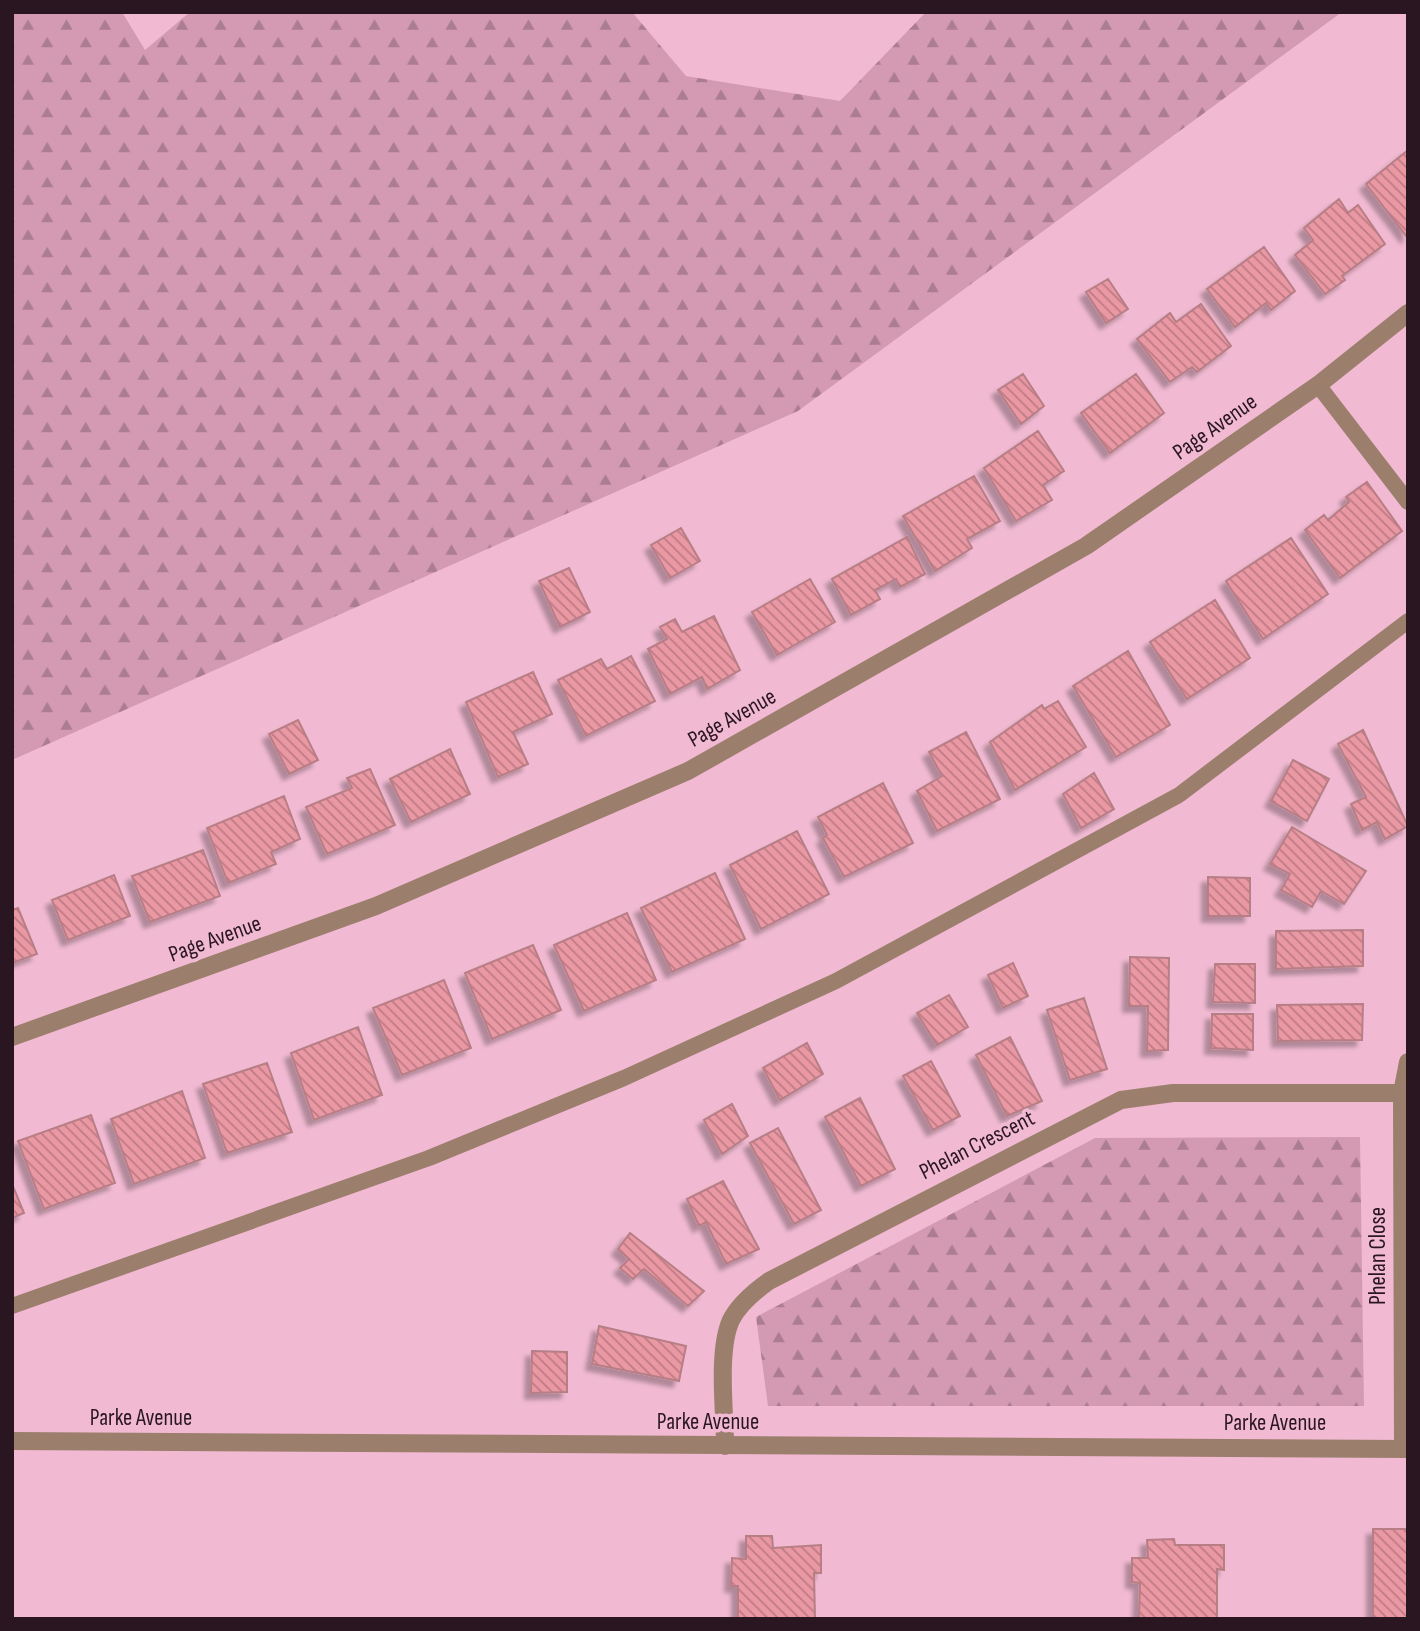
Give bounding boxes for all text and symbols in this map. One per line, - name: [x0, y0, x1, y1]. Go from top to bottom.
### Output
- street label: Page Avenue: [1167, 388, 1263, 466]
- street label: Page Avenue: [683, 682, 781, 754]
- street label: Page Avenue: [165, 909, 265, 969]
- street label: Phelan Crescent: [915, 1104, 1039, 1186]
- street label: Phelan Close: [1364, 1207, 1392, 1305]
- street label: Parke Avenue: [90, 1404, 192, 1432]
- street label: Parke Avenue: [657, 1408, 759, 1436]
- street label: Parke Avenue: [1224, 1409, 1326, 1437]

